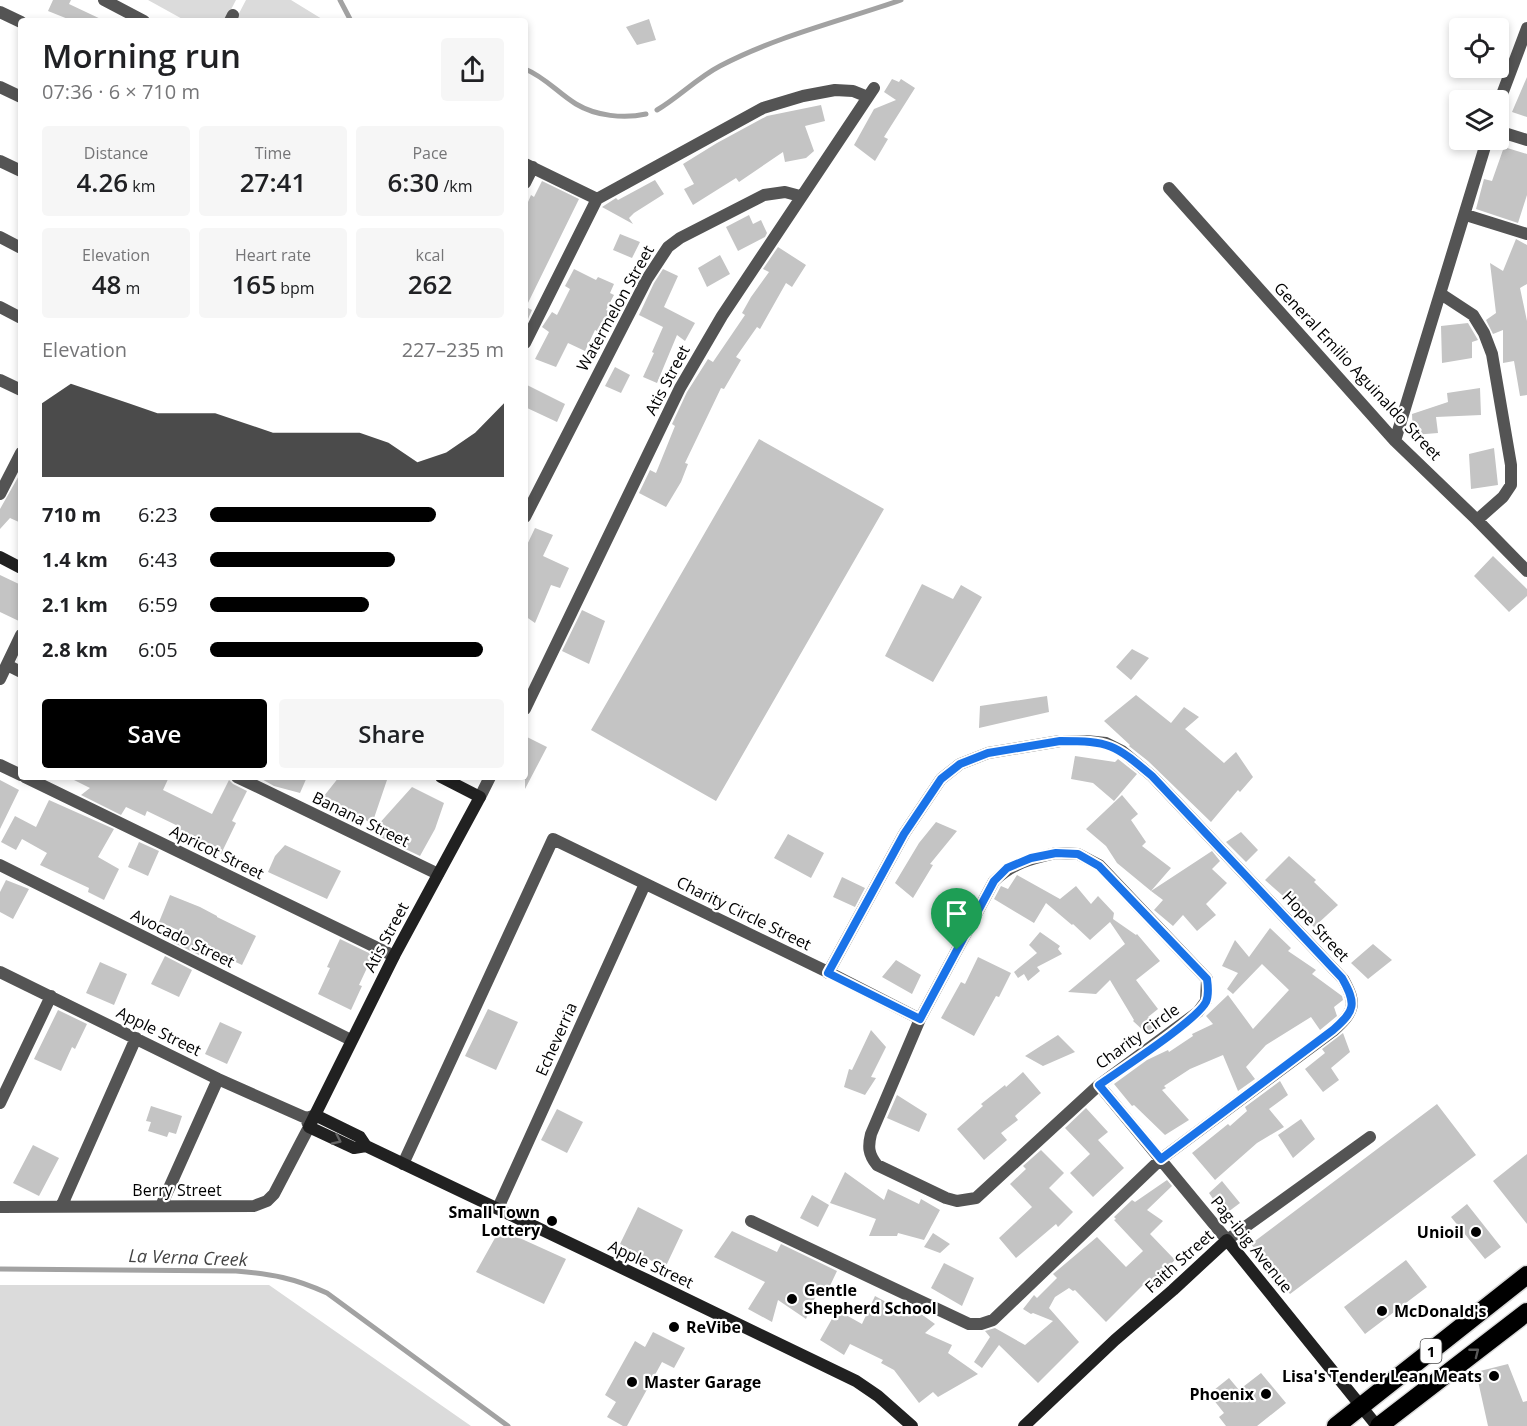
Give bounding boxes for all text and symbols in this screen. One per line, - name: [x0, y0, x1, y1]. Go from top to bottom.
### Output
- map controls: [1449, 18, 1509, 150]
- button: locate: [1449, 18, 1509, 78]
- text: Morning run: [42, 33, 241, 78]
- button: share: [441, 38, 504, 101]
- text: 07:36 · 6 × 710 m: [42, 78, 200, 105]
- button: layers: [1449, 90, 1509, 150]
- text: Distance: [84, 142, 148, 164]
- text: Time: [255, 142, 291, 164]
- text: Pace: [412, 142, 448, 164]
- text: 4.26: [76, 164, 128, 200]
- text: 27:41: [240, 164, 306, 200]
- text: 6:30: [388, 164, 439, 200]
- text: km: [128, 175, 156, 197]
- text: /km: [439, 175, 472, 197]
- street label: Watermelon Street: [571, 241, 659, 375]
- text: Elevation: [82, 244, 150, 266]
- text: Heart rate: [235, 244, 311, 266]
- text: kcal: [416, 244, 445, 266]
- text: 48: [92, 266, 121, 302]
- text: 165: [231, 266, 276, 302]
- text: 262: [408, 266, 452, 302]
- text: m: [121, 277, 140, 299]
- text: bpm: [276, 277, 315, 299]
- street label: General Emilio Aguinaldo Street: [1269, 277, 1447, 465]
- text: Elevation: [42, 336, 127, 363]
- text: 227–235 m: [402, 336, 504, 363]
- street label: Atis Street: [639, 341, 695, 419]
- text: 710 m: [42, 501, 101, 528]
- text: 6:23: [138, 501, 178, 528]
- text: 1.4 km: [42, 546, 108, 573]
- text: 6:43: [138, 546, 178, 573]
- text: 2.1 km: [42, 591, 108, 618]
- text: 6:59: [138, 591, 178, 618]
- text: 2.8 km: [42, 636, 108, 663]
- text: 6:05: [138, 636, 178, 663]
- button: Save: [42, 699, 267, 768]
- button: Share: [279, 699, 504, 768]
- street label: Banana Street: [309, 786, 413, 852]
- street label: Apricot Street: [166, 820, 268, 884]
- street label: Charity Circle Street: [673, 871, 815, 955]
- street label: Hope Street: [1278, 886, 1355, 966]
- pin: [931, 888, 982, 950]
- icon: arrive: [940, 897, 973, 930]
- street label: Atis Street: [358, 898, 414, 976]
- street label: Avocado Street: [128, 903, 239, 973]
- street label: Charity Circle: [1091, 998, 1183, 1074]
- street label: Echeverria: [530, 999, 582, 1079]
- street label: Apple Street: [113, 1001, 205, 1061]
- one-way arrow: [331, 1132, 342, 1144]
- street label: Berry Street: [132, 1179, 222, 1201]
- street label: Pag-ibig Avenue: [1206, 1191, 1298, 1297]
- place label: Small Town Lottery: [449, 1201, 541, 1241]
- marker: Small Town Lottery: [545, 1214, 559, 1228]
- place label: Unioil: [1417, 1221, 1464, 1243]
- street label: Faith Street: [1140, 1224, 1218, 1298]
- marker: Unioil: [1469, 1225, 1483, 1239]
- street label: Apple Street: [605, 1235, 697, 1293]
- water label: La Verna Creek: [128, 1243, 249, 1271]
- place label: Gentle Shepherd School: [804, 1279, 937, 1319]
- marker: Gentle Shepherd School: [785, 1292, 799, 1306]
- place label: McDonald's: [1394, 1300, 1487, 1322]
- marker: McDonald's: [1375, 1304, 1389, 1318]
- place label: ReVibe: [686, 1316, 741, 1338]
- marker: ReVibe: [667, 1320, 681, 1334]
- road number: 1: [1420, 1339, 1442, 1363]
- one-way arrow: [1468, 1348, 1479, 1359]
- place label: Lisa's Tender Lean Meats: [1282, 1365, 1482, 1387]
- marker: Lisa's Tender Lean Meats: [1487, 1369, 1501, 1383]
- place label: Master Garage: [644, 1371, 761, 1393]
- marker: Master Garage: [625, 1375, 639, 1389]
- place label: Phoenix: [1189, 1383, 1255, 1405]
- marker: Phoenix: [1259, 1387, 1273, 1401]

